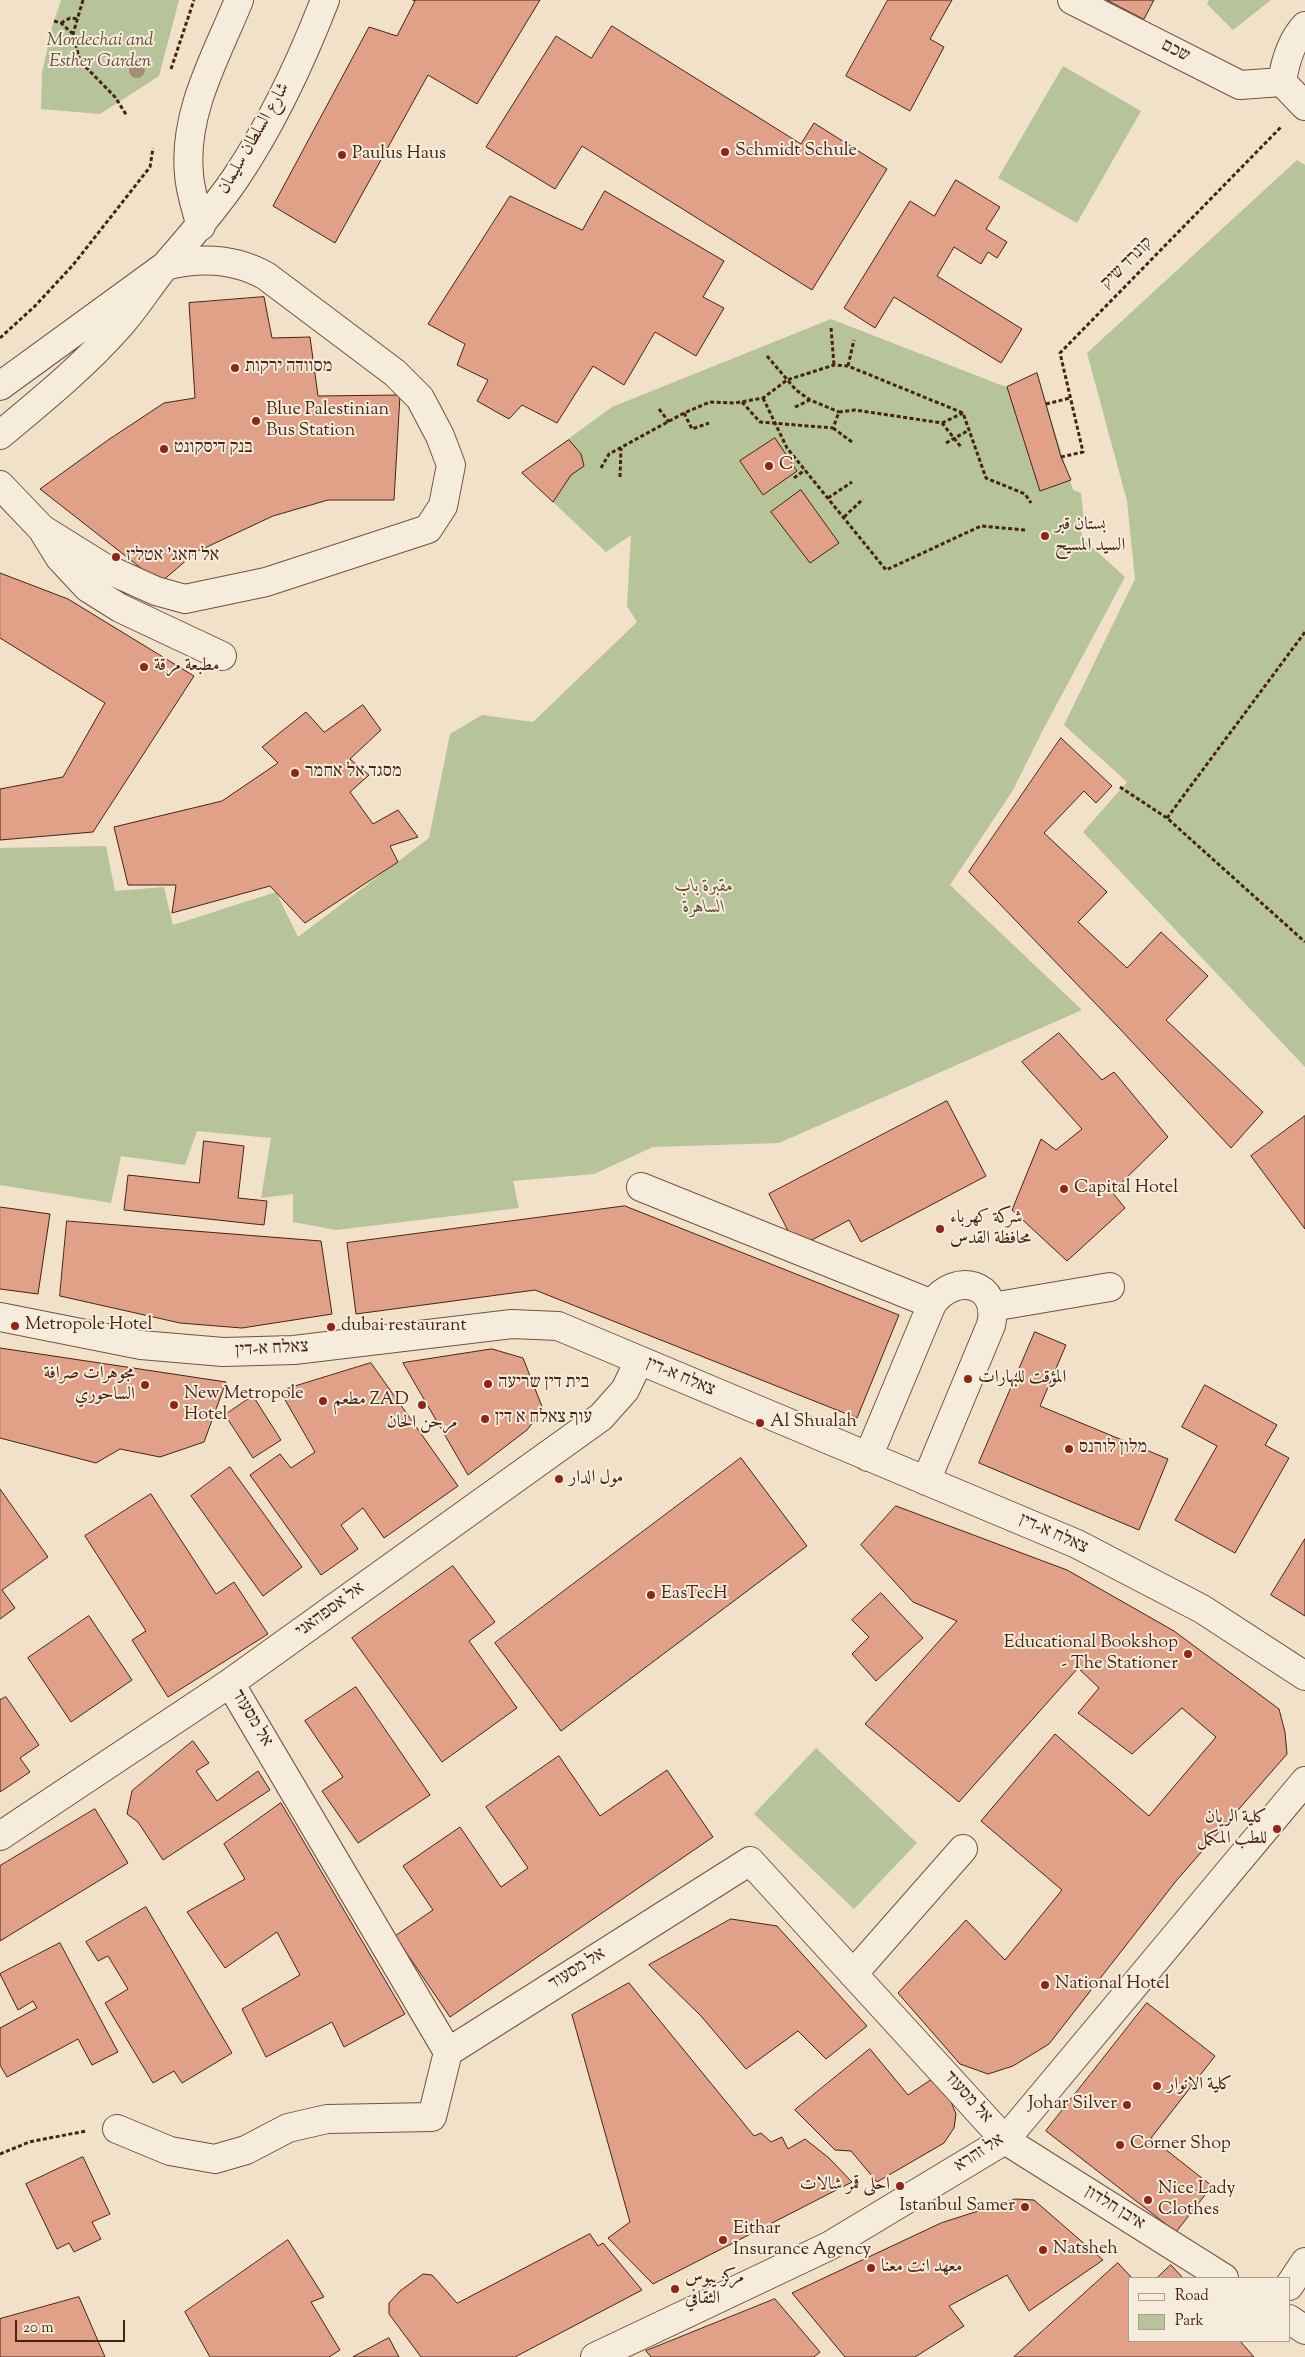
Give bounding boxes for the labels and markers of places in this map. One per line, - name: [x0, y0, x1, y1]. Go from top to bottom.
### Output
- place label: Schmidt Schule: [735, 141, 857, 163]
- place label: Paulus Haus: [352, 144, 446, 166]
- marker: Schmidt Schule: [719, 146, 731, 158]
- marker: Paulus Haus: [336, 149, 348, 161]
- place label: מסוודה ירקות: [245, 357, 332, 379]
- marker: מסוודה ירקות: [229, 362, 241, 374]
- place label: Blue Palestinian Bus Station: [266, 400, 389, 442]
- marker: Blue Palestinian Bus Station: [250, 415, 262, 427]
- place label: בנק דיסקונט: [174, 438, 253, 460]
- marker: בנק דיסקונט: [158, 443, 170, 455]
- place label: C: [779, 455, 794, 477]
- marker: C: [763, 460, 775, 472]
- place label: بستان قبر السيد المسيح: [1055, 515, 1125, 558]
- marker: بستان قبر السيد المسيح: [1039, 530, 1051, 542]
- place label: אל חאג' אטליז: [126, 546, 219, 568]
- marker: אל חאג' אטליז: [110, 551, 122, 563]
- place label: مطبعة مرقة: [154, 656, 219, 678]
- marker: مطبعة مرقة: [138, 661, 150, 673]
- place label: מסגד אל אחמר: [305, 762, 402, 784]
- marker: מסגד אל אחמר: [289, 767, 301, 779]
- place label: Capital Hotel: [1074, 1178, 1178, 1200]
- marker: Capital Hotel: [1058, 1183, 1070, 1195]
- place label: شركة كهرباء محافظة القدس: [950, 1208, 1031, 1250]
- marker: شركة كهرباء محافظة القدس: [934, 1223, 946, 1235]
- place label: Metropole Hotel: [25, 1315, 152, 1337]
- place label: dubai restaurant: [341, 1316, 467, 1338]
- marker: Metropole Hotel: [9, 1320, 21, 1332]
- marker: dubai restaurant: [325, 1321, 337, 1333]
- place label: مجوهرات صرافة الساحوري: [44, 1364, 135, 1406]
- place label: المؤقت للبهارات: [978, 1368, 1066, 1390]
- place label: בית דין שריעה: [498, 1373, 589, 1395]
- marker: المؤقت للبهارات: [962, 1373, 974, 1385]
- marker: בית דין שריעה: [482, 1378, 494, 1390]
- marker: مجوهرات صرافة الساحوري: [139, 1379, 151, 1391]
- place label: New Metropole Hotel: [184, 1384, 304, 1426]
- place label: مطعم ZAD: [333, 1390, 409, 1412]
- marker: مطعم ZAD: [317, 1395, 329, 1407]
- marker: New Metropole Hotel: [168, 1399, 180, 1411]
- marker: مرحن الحان: [416, 1399, 428, 1411]
- place label: עוף צאלח א דין: [495, 1408, 592, 1430]
- place label: Al Shualah: [770, 1412, 857, 1434]
- place label: مرحن الحان: [386, 1413, 458, 1435]
- marker: עוף צאלח א דין: [479, 1413, 491, 1425]
- marker: Al Shualah: [754, 1417, 766, 1429]
- place label: מלון לורנס: [1079, 1438, 1147, 1460]
- marker: מלון לורנס: [1063, 1443, 1075, 1455]
- place label: مول الدار: [569, 1468, 623, 1490]
- marker: مول الدار: [553, 1473, 565, 1485]
- place label: EasTecH: [661, 1584, 727, 1606]
- marker: EasTecH: [645, 1589, 657, 1601]
- place label: Educational Bookshop - The Stationer: [1004, 1633, 1178, 1676]
- marker: Educational Bookshop - The Stationer: [1182, 1648, 1194, 1660]
- place label: كلية الريان للطب المكمل: [1196, 1808, 1267, 1850]
- marker: كلية الريان للطب المكمل: [1271, 1823, 1283, 1835]
- place label: National Hotel: [1055, 1974, 1170, 1996]
- marker: National Hotel: [1039, 1979, 1051, 1991]
- place label: كلية الانوار: [1167, 2075, 1232, 2097]
- marker: كلية الانوار: [1151, 2080, 1163, 2092]
- place label: Johar Silver: [1028, 2094, 1117, 2116]
- marker: Johar Silver: [1121, 2099, 1133, 2111]
- place label: Corner Shop: [1130, 2134, 1231, 2156]
- marker: Corner Shop: [1114, 2139, 1126, 2151]
- place label: احلى قمر شالات: [800, 2175, 890, 2197]
- place label: Nice Lady Clothes: [1158, 2179, 1236, 2222]
- marker: احلى قمر شالات: [894, 2180, 906, 2192]
- marker: Nice Lady Clothes: [1142, 2194, 1154, 2206]
- place label: Istanbul Samer: [899, 2196, 1015, 2218]
- marker: Istanbul Samer: [1019, 2201, 1031, 2213]
- place label: Eithar Insurance Agency: [733, 2219, 871, 2262]
- marker: Eithar Insurance Agency: [717, 2234, 729, 2246]
- place label: Natsheh: [1053, 2239, 1118, 2261]
- marker: Natsheh: [1037, 2244, 1049, 2256]
- place label: معهد انت معنا: [881, 2257, 963, 2279]
- marker: معهد انت معنا: [865, 2262, 877, 2274]
- place label: مركز يبوس الثقافي: [685, 2268, 744, 2310]
- marker: مركز يبوس الثقافي: [669, 2283, 681, 2295]

